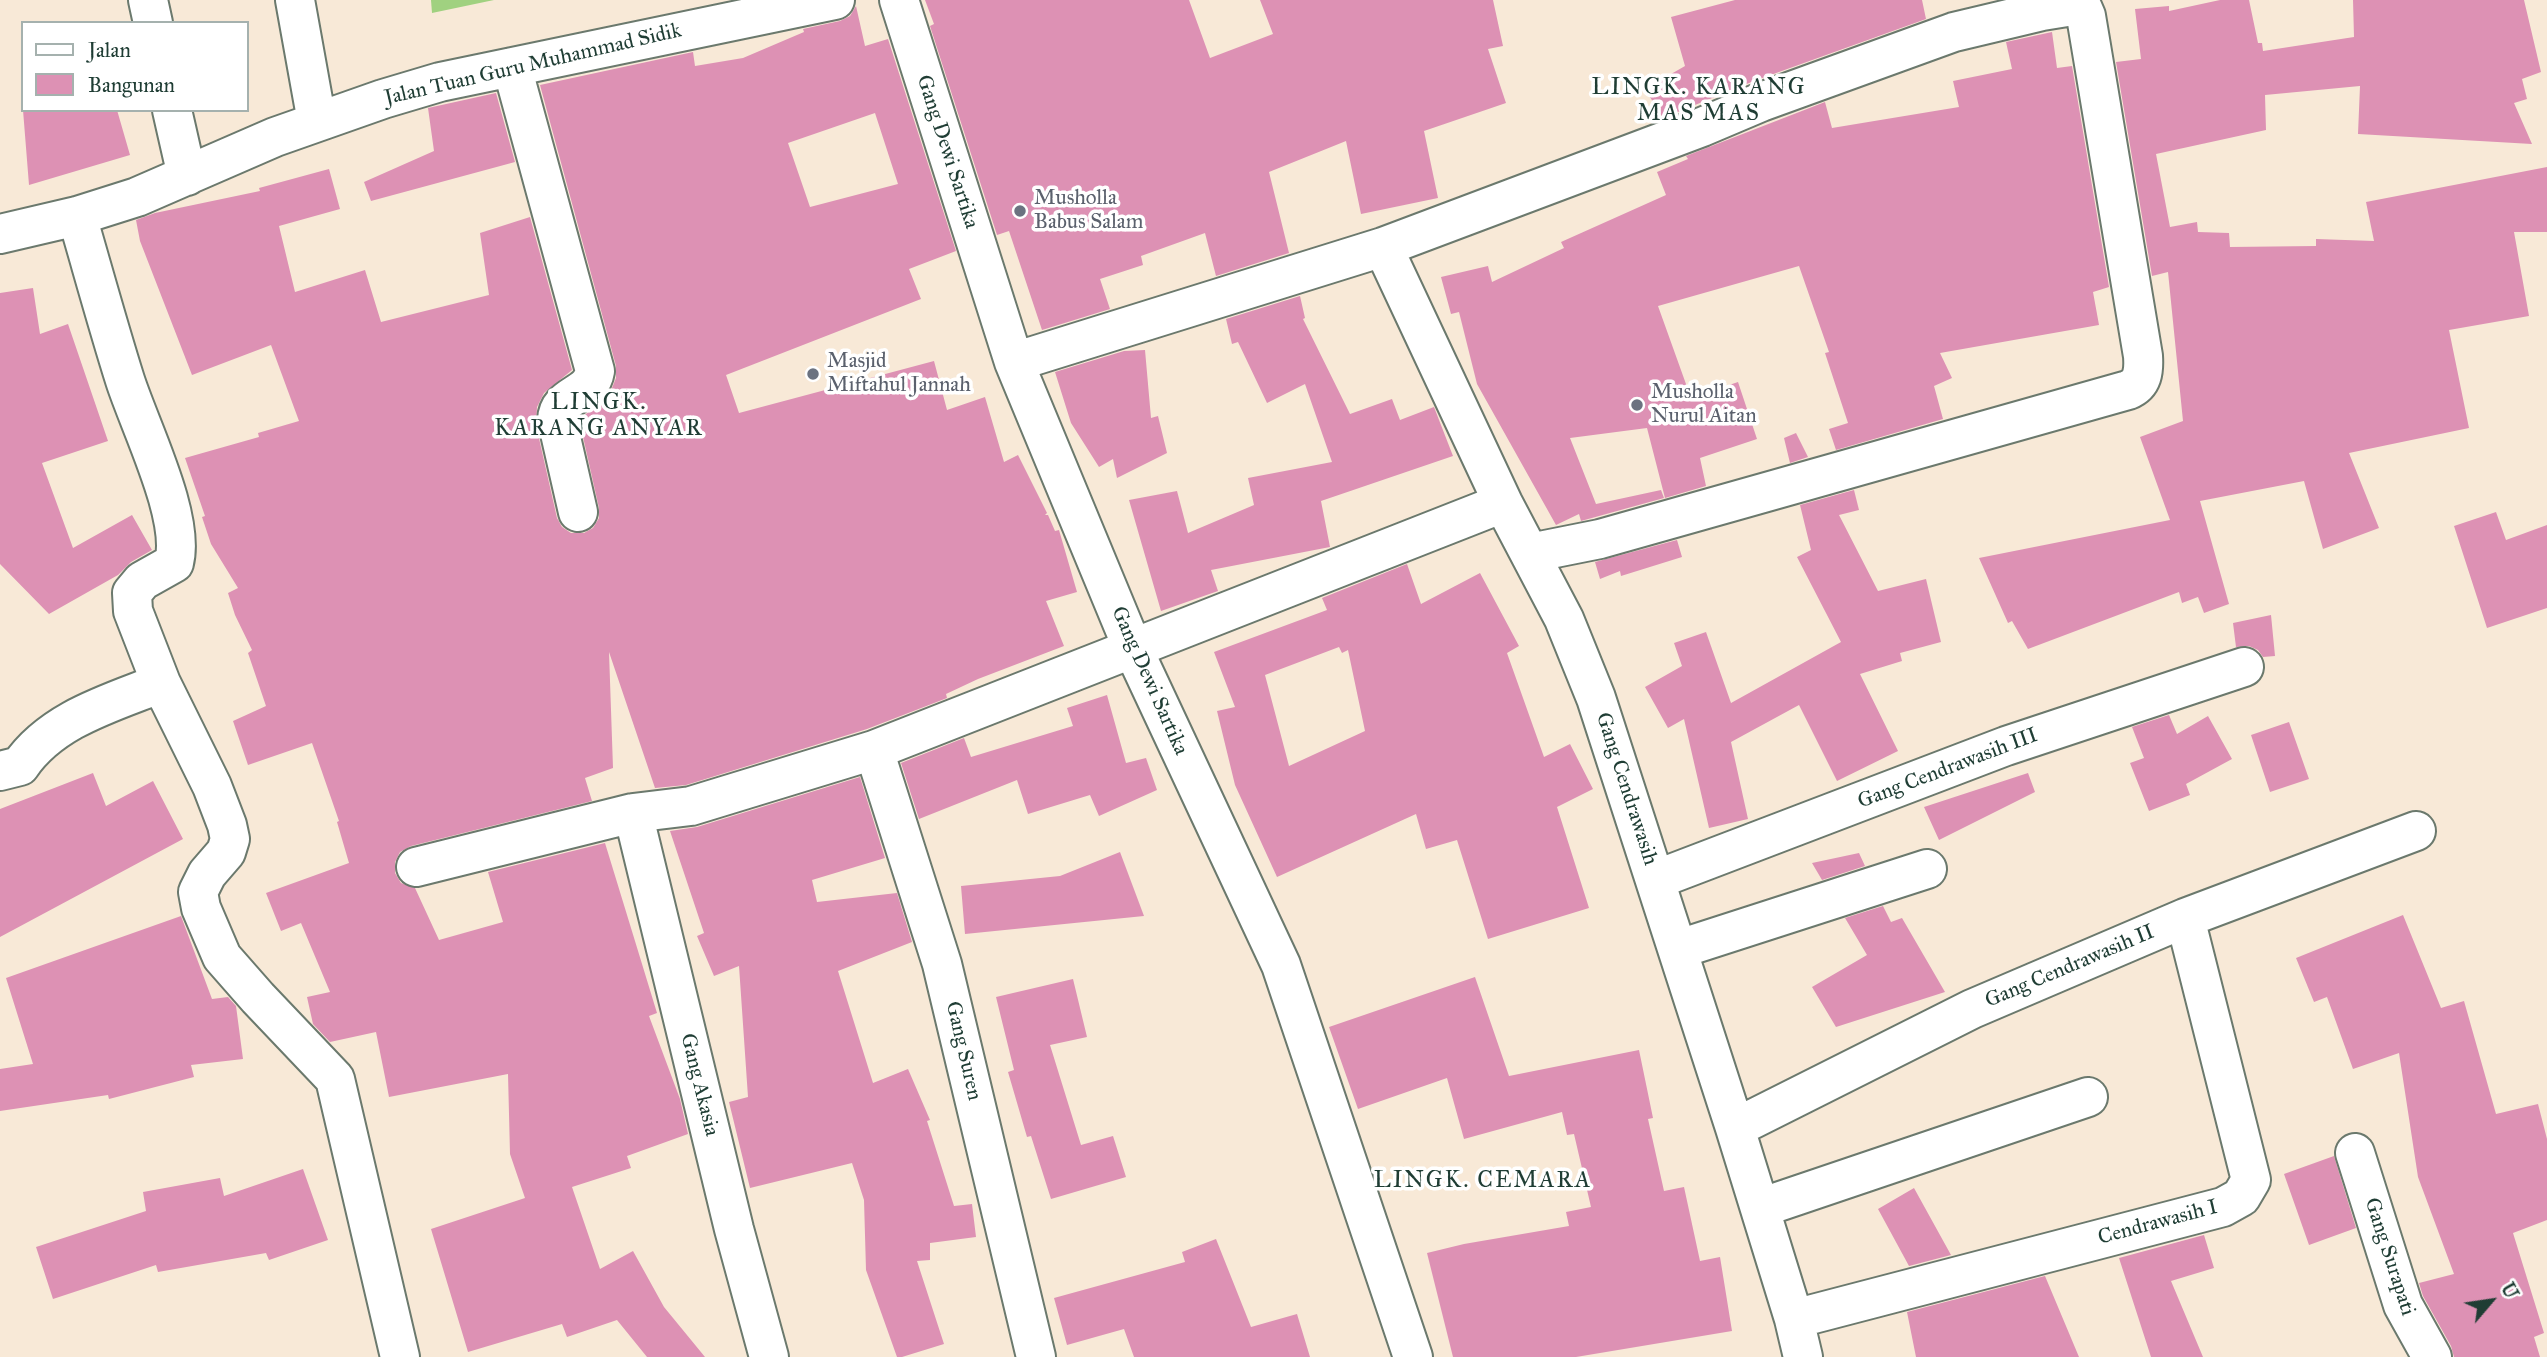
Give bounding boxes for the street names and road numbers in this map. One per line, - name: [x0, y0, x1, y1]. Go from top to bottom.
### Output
- street label: Jalan Tuan Guru Muhammad Sidik: [382, 19, 684, 111]
- street label: Gang Dewi Sartika: [910, 72, 984, 232]
- street label: Gang Dewi Sartika: [1105, 603, 1193, 759]
- street label: Gang Cendrawasih: [1589, 709, 1663, 869]
- street label: Gang Cendrawasih III: [1854, 723, 2042, 815]
- street label: Gang Cendrawasih II: [1981, 920, 2159, 1014]
- street label: Gang Suren: [939, 999, 987, 1103]
- street label: Gang Akasia: [674, 1031, 724, 1139]
- street label: Cendrawasih I: [2095, 1195, 2221, 1251]
- street label: Gang Surapati: [2358, 1195, 2420, 1319]

